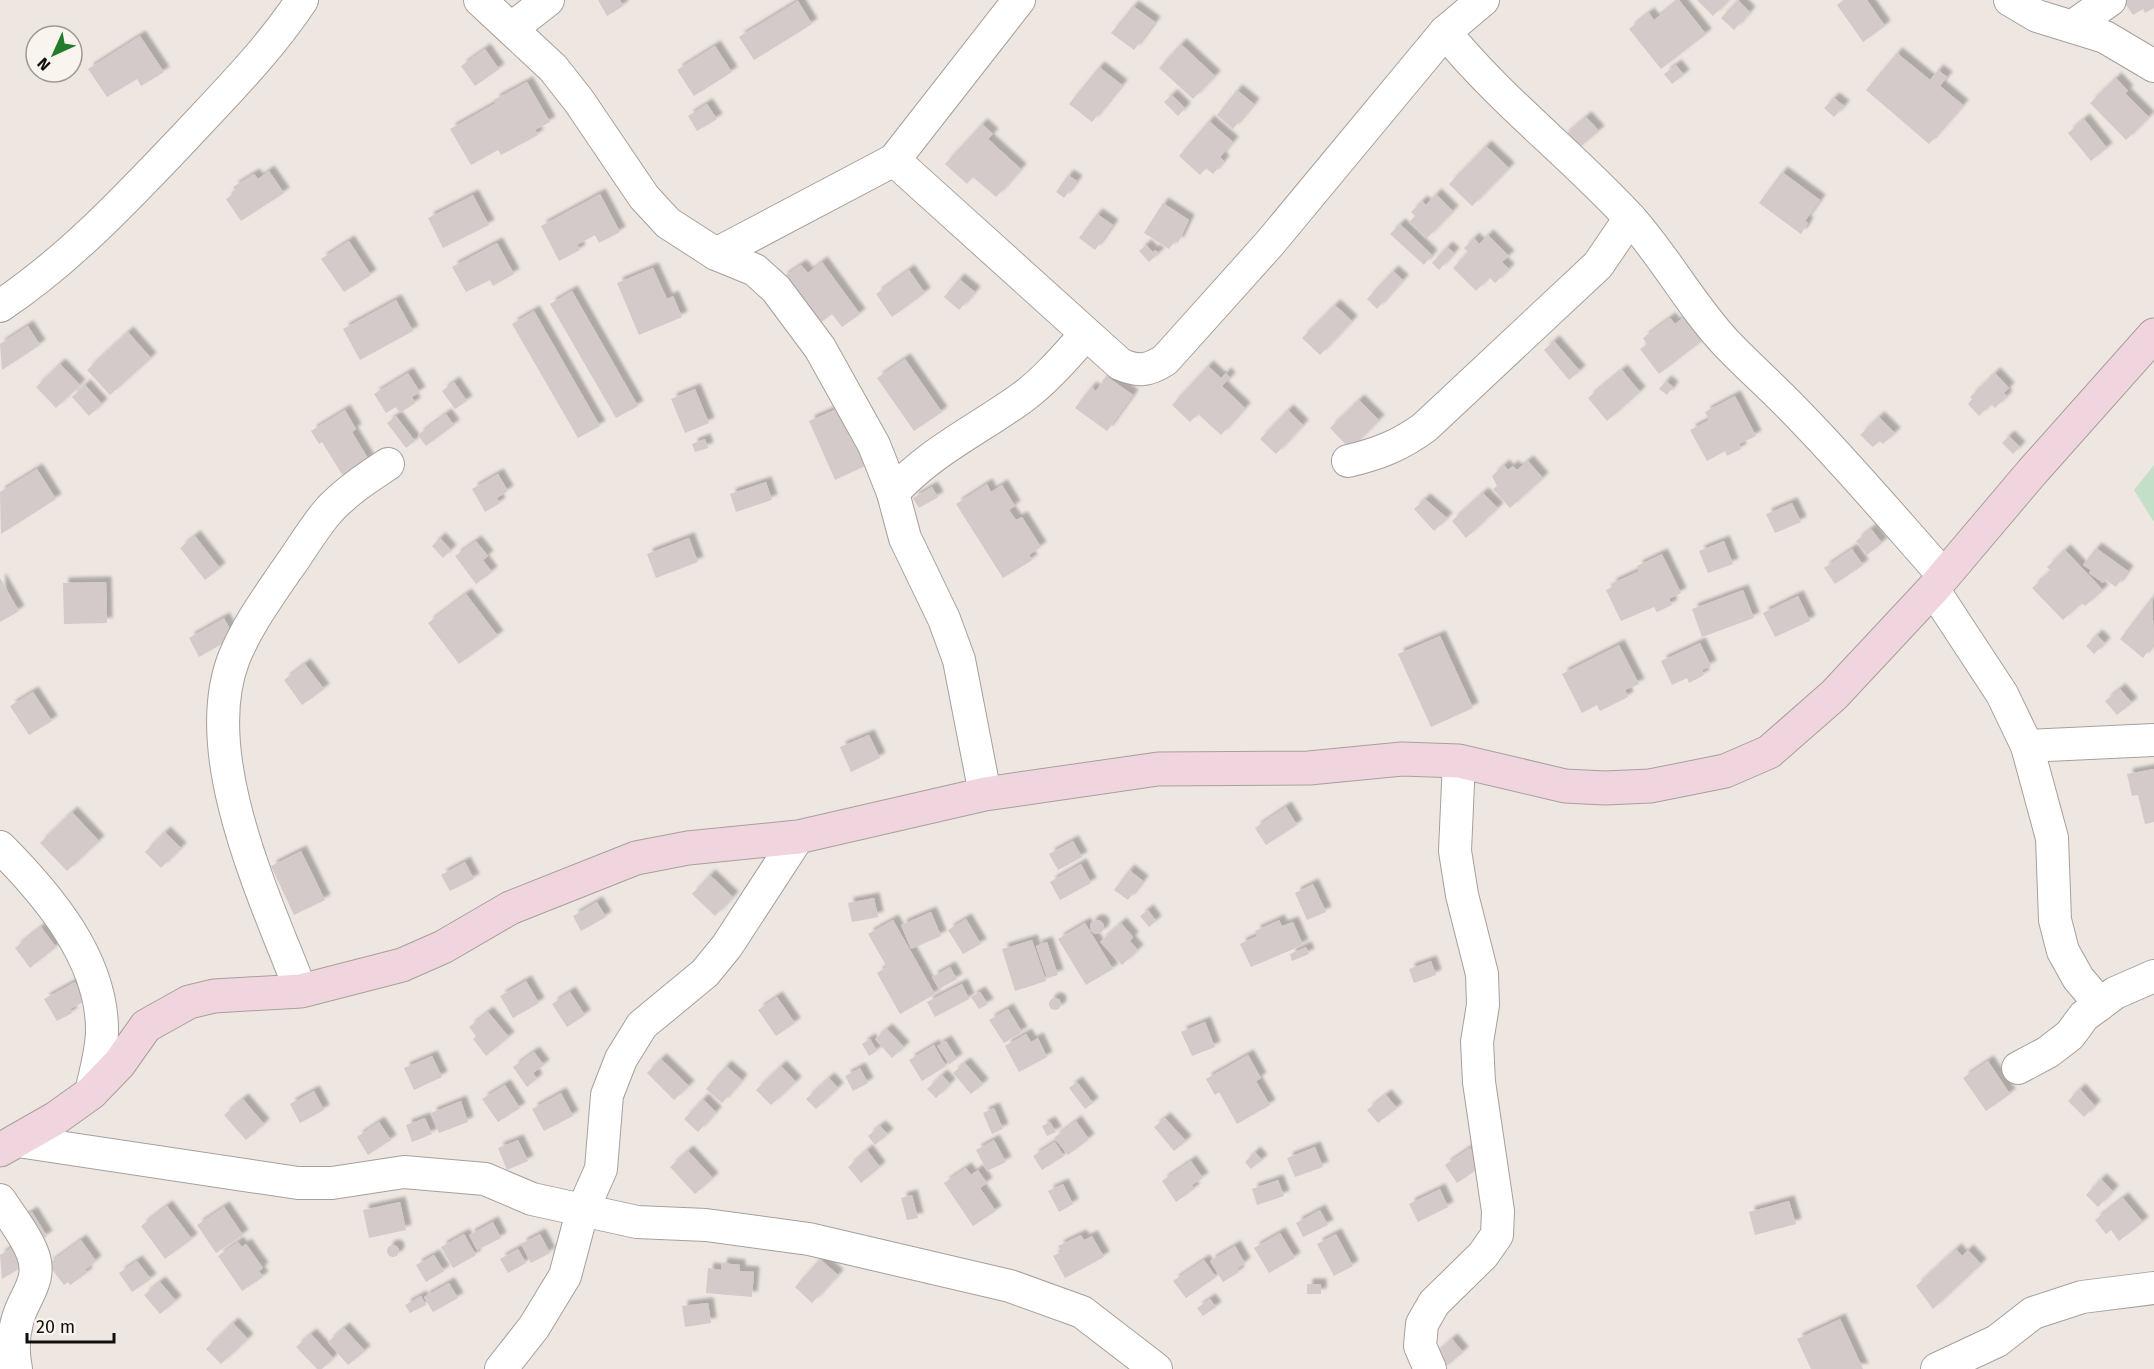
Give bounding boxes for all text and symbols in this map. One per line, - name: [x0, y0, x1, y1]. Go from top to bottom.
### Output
- north arrow: [24, 24, 84, 84]
- text: N: [33, 54, 54, 75]
- scale bar: [27, 1306, 114, 1344]
- text: 20 m: [36, 1316, 75, 1338]

